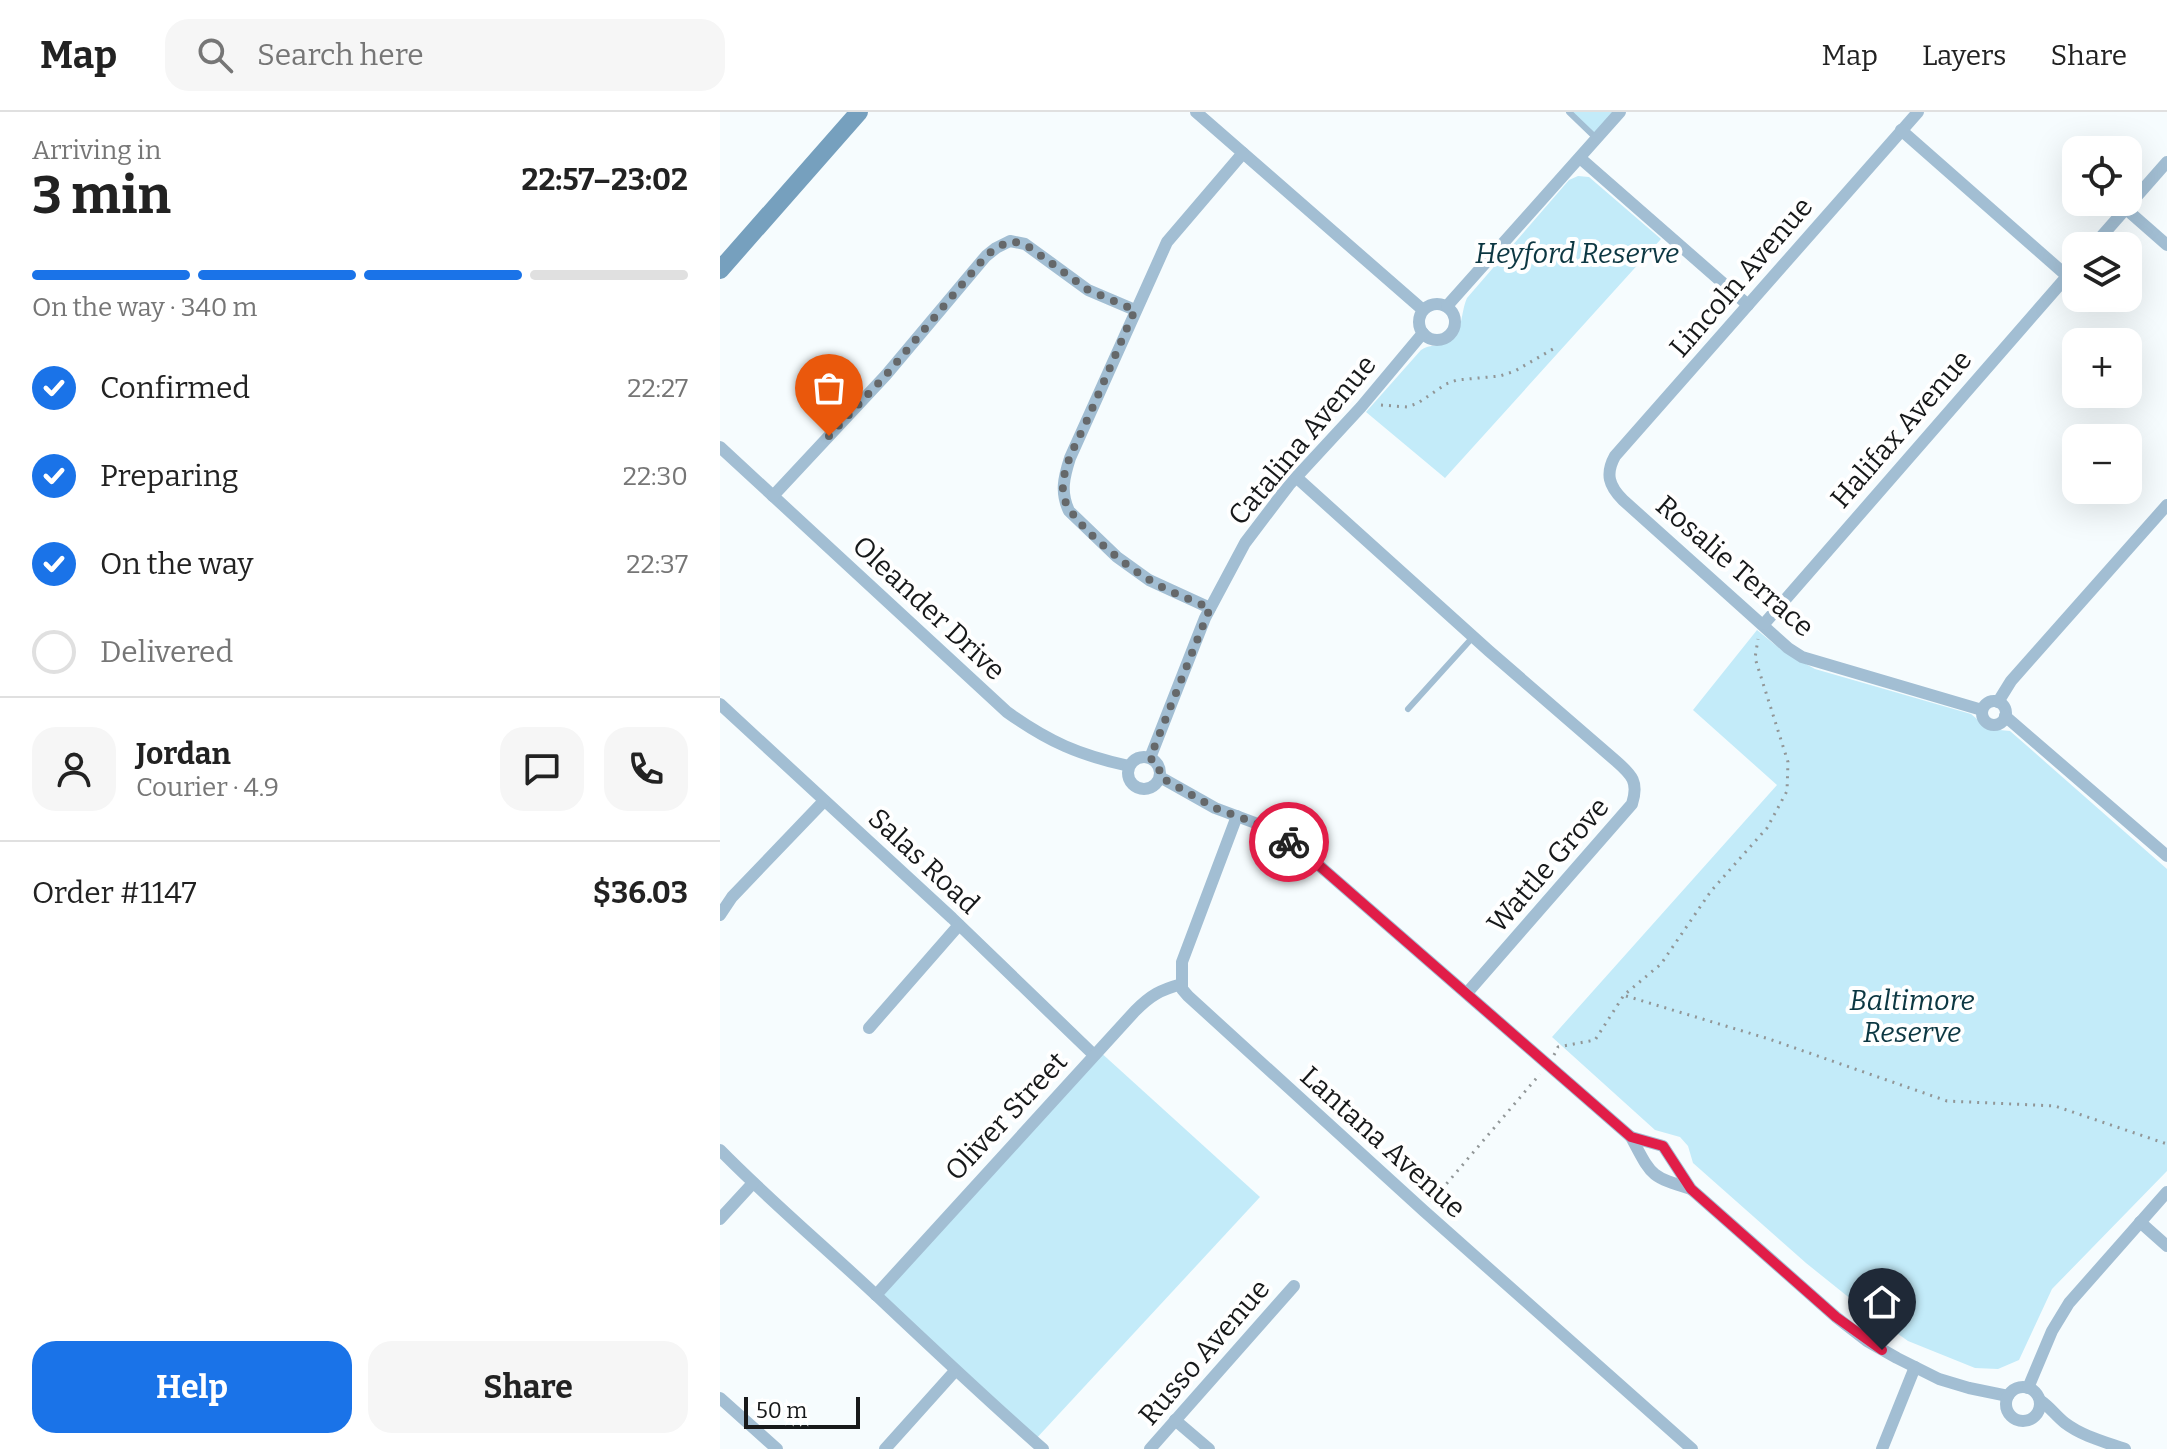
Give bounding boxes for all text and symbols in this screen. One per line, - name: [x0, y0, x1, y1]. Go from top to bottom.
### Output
- search box: [165, 19, 725, 91]
- text: Map: [40, 32, 117, 78]
- icon: search: [193, 33, 237, 77]
- text: Search here: [257, 37, 424, 73]
- text: Map: [1821, 39, 1878, 72]
- text: Layers: [1922, 39, 2006, 72]
- text: Share: [2050, 39, 2127, 72]
- text: Arriving in: [32, 135, 161, 166]
- map controls: [2062, 136, 2142, 504]
- button: locate: [2062, 136, 2142, 216]
- text: 22:57–23:02: [522, 162, 688, 198]
- text: 3 min: [32, 164, 171, 227]
- street label: Lincoln Avenue: [1663, 190, 1819, 364]
- button: layers: [2062, 232, 2142, 312]
- park label: Heyford Reserve: [1475, 237, 1679, 270]
- text: On the way · 340 m: [32, 292, 257, 323]
- button: +: [2062, 328, 2142, 408]
- street label: Halifax Avenue: [1824, 343, 1978, 515]
- street label: Catalina Avenue: [1221, 348, 1383, 532]
- pin: [795, 354, 863, 436]
- icon: check: [32, 366, 76, 410]
- icon: bag: [807, 366, 851, 410]
- text: Confirmed: [100, 370, 250, 406]
- text: 22:27: [627, 373, 688, 404]
- button: −: [2062, 424, 2142, 504]
- icon: check: [32, 454, 76, 498]
- text: Preparing: [100, 458, 238, 494]
- text: 22:30: [623, 461, 688, 492]
- street label: Rosalie Terrace: [1649, 489, 1821, 643]
- street label: Oleander Drive: [846, 529, 1012, 687]
- icon: check: [32, 542, 76, 586]
- text: On the way: [100, 546, 253, 582]
- text: 22:37: [626, 549, 688, 580]
- text: Delivered: [100, 634, 233, 670]
- button: person: [32, 727, 116, 811]
- button: chat: [500, 727, 584, 811]
- button: phone: [604, 727, 688, 811]
- text: Jordan: [136, 736, 231, 772]
- text: Courier · 4.9: [136, 772, 279, 803]
- street label: Wattle Grove: [1480, 791, 1616, 939]
- street label: Salas Road: [862, 801, 986, 921]
- courier: [1249, 802, 1329, 882]
- icon: bike: [1267, 820, 1311, 864]
- text: Order #1147: [32, 875, 196, 911]
- text: $36.03: [593, 875, 688, 911]
- park label: Baltimore Reserve: [1849, 984, 1975, 1049]
- street label: Oliver Street: [938, 1045, 1074, 1187]
- street label: Lantana Avenue: [1294, 1059, 1472, 1225]
- pin: [1848, 1268, 1916, 1350]
- street label: Russo Avenue: [1132, 1272, 1276, 1432]
- icon: home: [1860, 1280, 1904, 1324]
- button: Help: [32, 1341, 352, 1433]
- button: Share: [368, 1341, 688, 1433]
- scale bar: [744, 1393, 860, 1429]
- text: 50 m: [756, 1397, 807, 1424]

